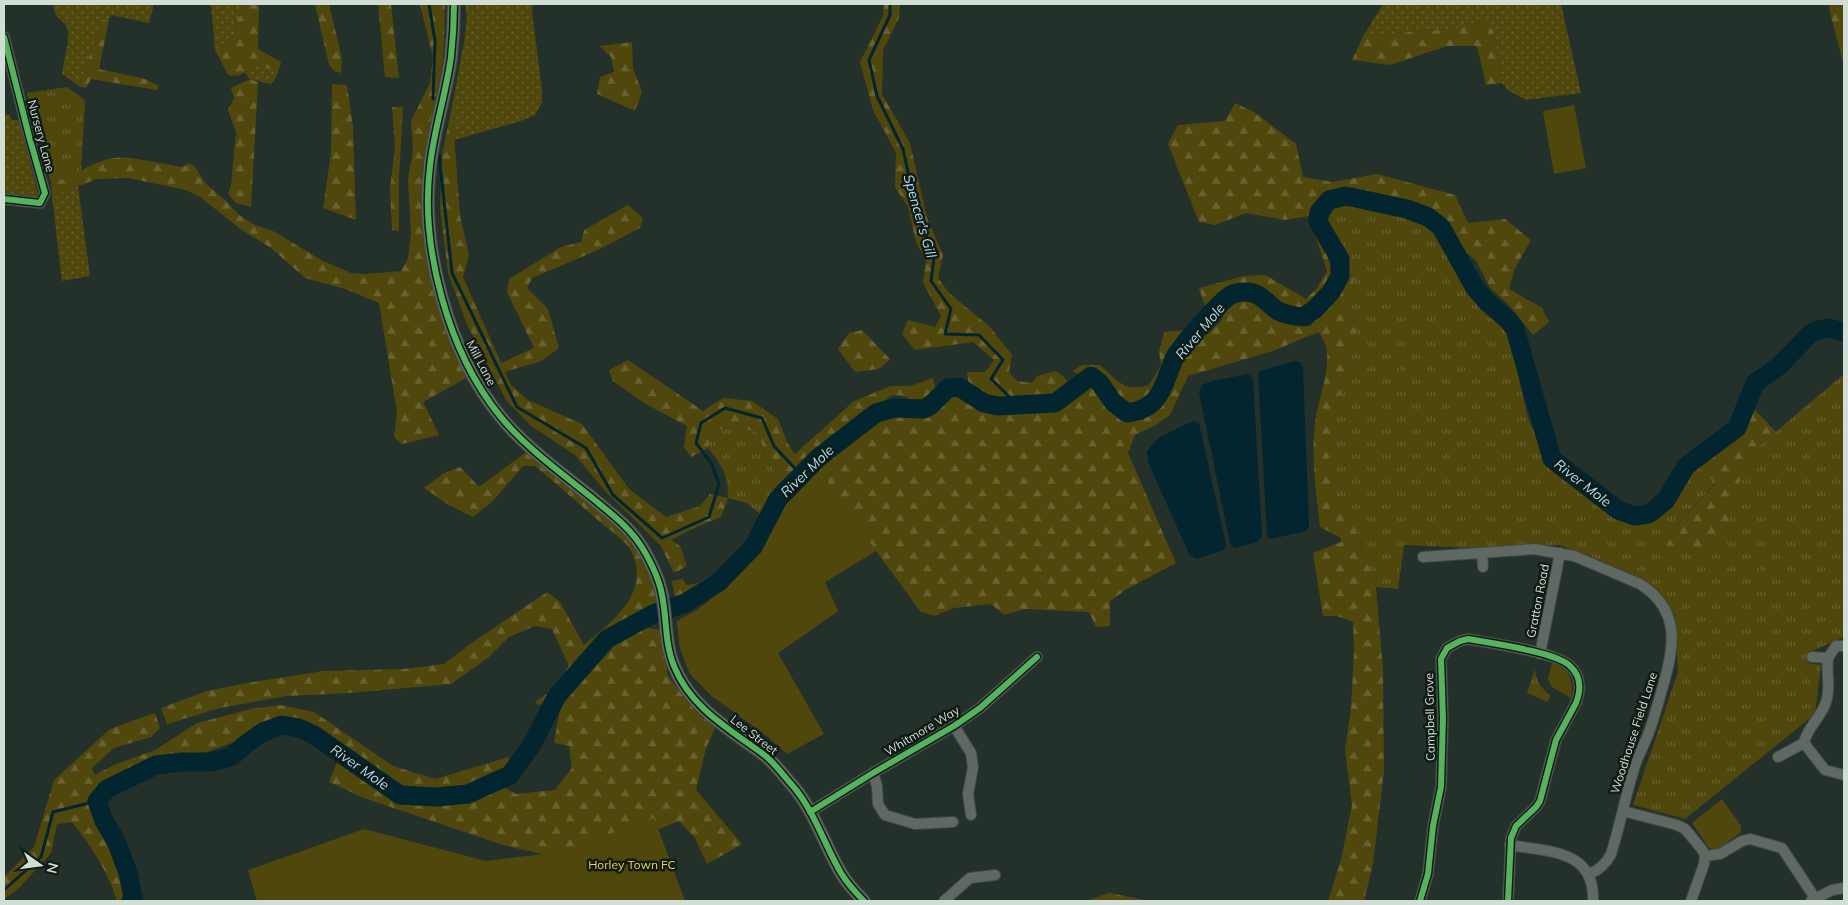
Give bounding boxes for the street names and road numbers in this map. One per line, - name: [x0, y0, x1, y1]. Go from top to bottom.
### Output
- street label: Nursery Lane: [25, 98, 58, 174]
- street label: Mill Lane: [463, 337, 500, 388]
- street label: Gratton Road: [1523, 563, 1552, 639]
- street label: Woodhouse Field Lane: [1607, 670, 1660, 795]
- street label: Campbell Grove: [1421, 673, 1438, 761]
- street label: Whitmore Way: [881, 702, 963, 759]
- street label: Lee Street: [728, 712, 781, 758]

